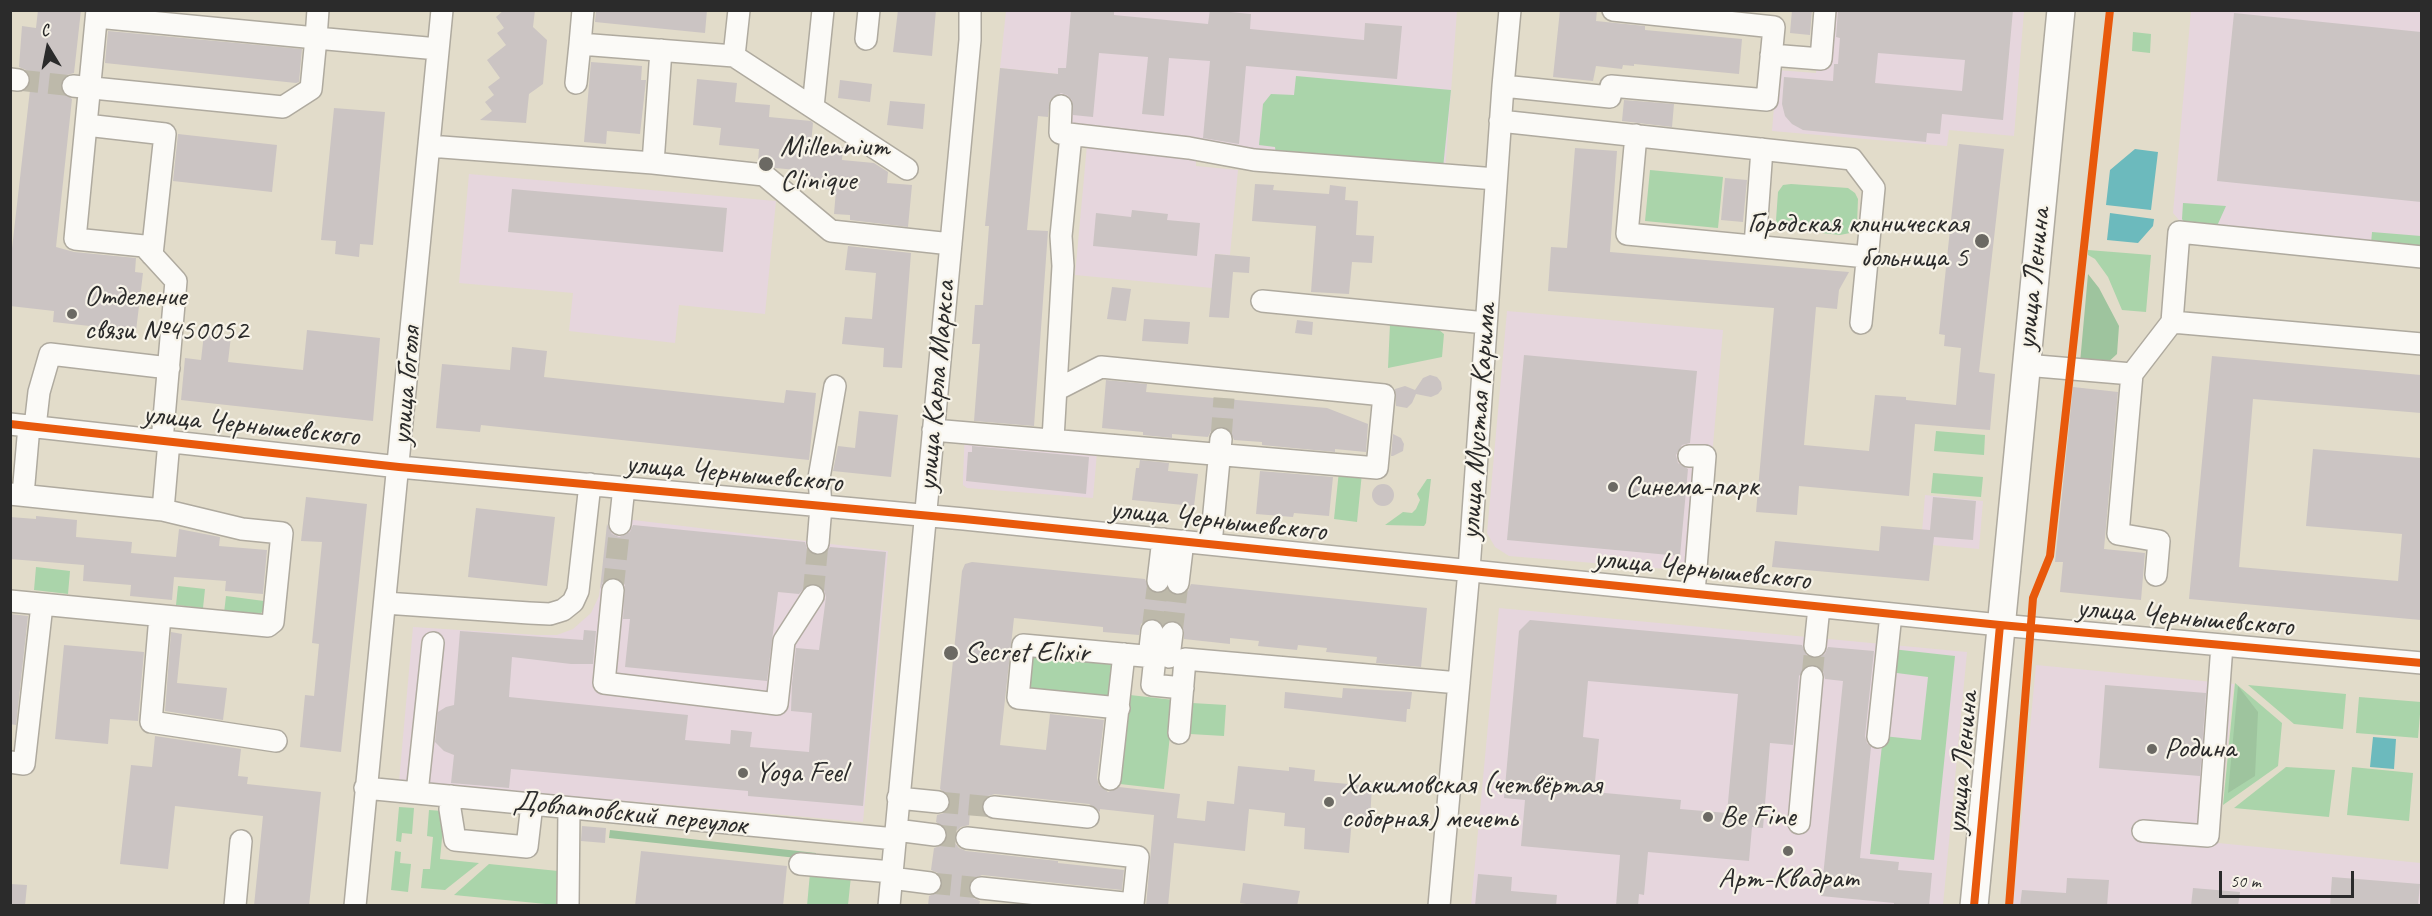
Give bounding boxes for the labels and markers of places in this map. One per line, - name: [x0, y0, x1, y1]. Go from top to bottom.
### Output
- place label: Millennium Clinique: [780, 129, 889, 200]
- marker: Millennium Clinique: [757, 155, 775, 173]
- place label: Городская клиническая больница 5: [1747, 206, 1968, 276]
- marker: Городская клиническая больница 5: [1973, 232, 1991, 250]
- place label: Отделение связи №450052: [84, 279, 248, 350]
- marker: Отделение связи №450052: [65, 307, 79, 321]
- place label: Синема-парк: [1625, 469, 1758, 505]
- marker: Синема-парк: [1606, 480, 1620, 494]
- place label: Secret Elixir: [964, 635, 1089, 671]
- marker: Secret Elixir: [942, 644, 960, 662]
- place label: Родина: [2164, 731, 2235, 767]
- marker: Родина: [2145, 742, 2159, 756]
- place label: Yoga Feel: [755, 755, 847, 791]
- marker: Yoga Feel: [736, 766, 750, 780]
- place label: Хакимовская (четвёртая соборная) мечеть: [1341, 767, 1602, 838]
- marker: Хакимовская (четвёртая соборная) мечеть: [1322, 795, 1336, 809]
- place label: Be Fine: [1720, 799, 1795, 835]
- marker: Be Fine: [1701, 810, 1715, 824]
- marker: Арт-Квадрат: [1781, 844, 1795, 858]
- place label: Арт-Квадрат: [1718, 861, 1858, 897]

